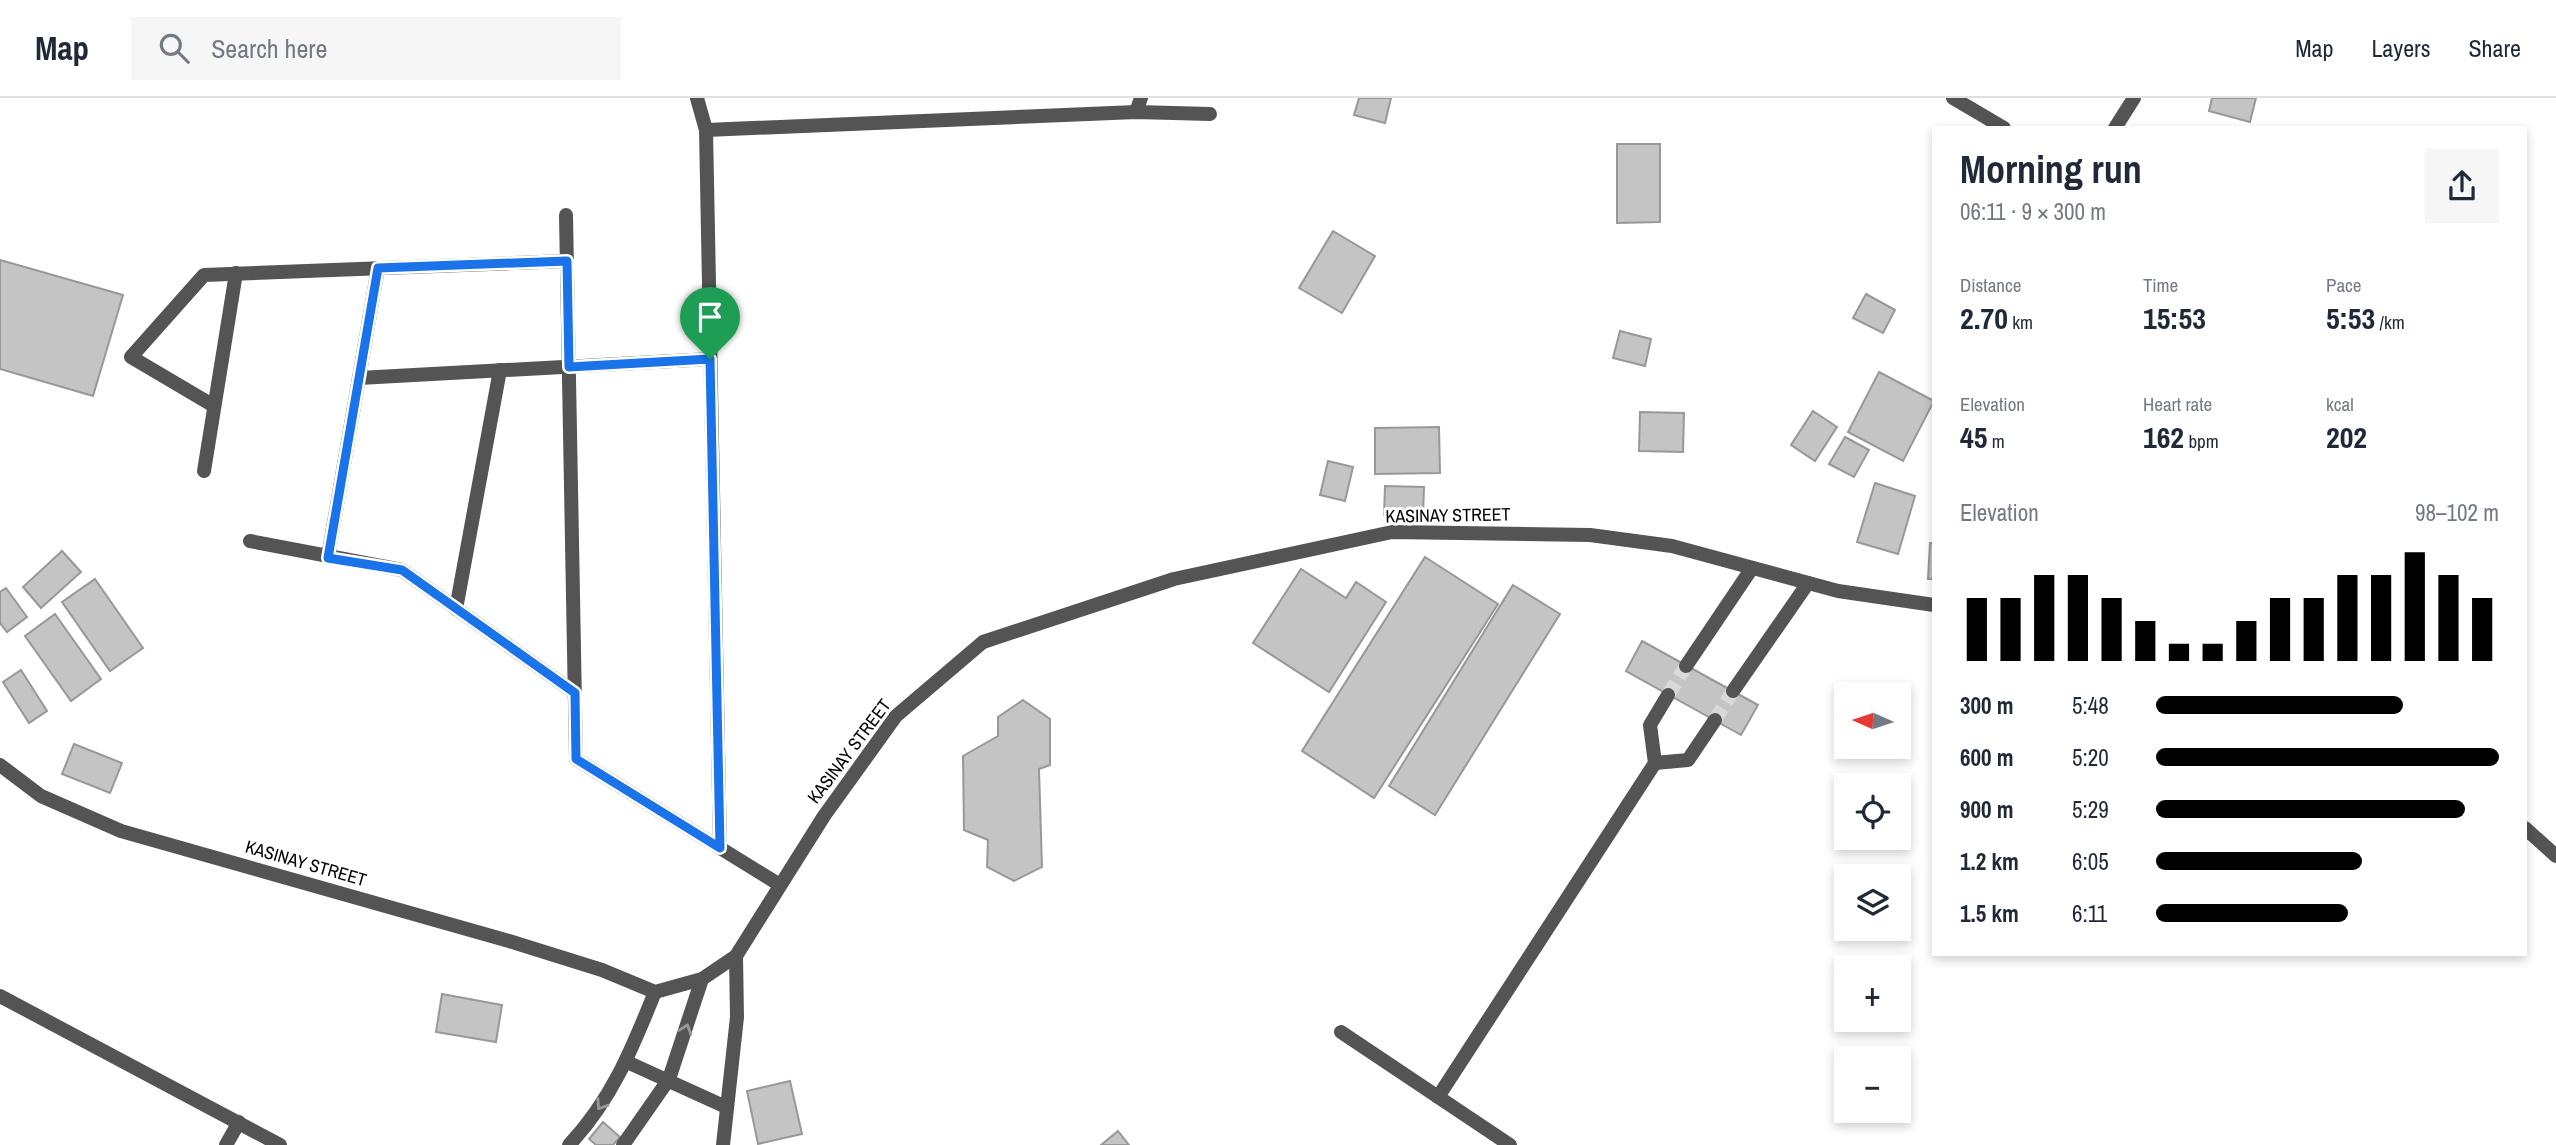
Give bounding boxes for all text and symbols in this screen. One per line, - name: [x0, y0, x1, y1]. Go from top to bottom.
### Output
- search box: [131, 17, 621, 80]
- text: Map: [35, 26, 89, 70]
- icon: search: [155, 29, 193, 67]
- text: Search here: [211, 31, 327, 66]
- text: Map: [2295, 32, 2333, 64]
- text: Layers: [2371, 32, 2430, 64]
- text: Share: [2468, 32, 2521, 64]
- text: Morning run: [1960, 144, 2142, 195]
- button: share: [2425, 149, 2499, 223]
- text: 06:11 · 9 × 300 m: [1960, 196, 2106, 227]
- text: Distance: [1960, 272, 2021, 298]
- text: Time: [2143, 272, 2178, 298]
- text: Pace: [2326, 272, 2362, 298]
- pin: [680, 287, 740, 359]
- icon: arrive: [691, 298, 729, 336]
- text: 2.70: [1960, 298, 2008, 338]
- text: 15:53: [2143, 298, 2206, 338]
- text: 5:53: [2326, 298, 2375, 338]
- text: km: [2008, 309, 2033, 335]
- text: /km: [2375, 309, 2405, 335]
- text: Elevation: [1960, 391, 2025, 417]
- text: Heart rate: [2143, 391, 2212, 417]
- text: kcal: [2326, 391, 2354, 417]
- text: 45: [1960, 417, 1987, 457]
- text: 162: [2143, 417, 2184, 457]
- text: 202: [2326, 417, 2367, 457]
- text: m: [1987, 428, 2005, 454]
- text: bpm: [2184, 428, 2219, 454]
- text: Elevation: [1960, 497, 2039, 528]
- text: 98–102 m: [2415, 497, 2499, 528]
- street label: KASINAY STREET: [1385, 501, 1511, 529]
- north arrow: [1834, 682, 1911, 760]
- map controls: [1834, 682, 1911, 1123]
- text: 300 m: [1960, 690, 2013, 721]
- text: 5:48: [2072, 690, 2109, 721]
- street label: KASINAY STREET: [801, 694, 897, 808]
- text: 600 m: [1960, 742, 2013, 773]
- text: 5:20: [2072, 742, 2109, 773]
- button: locate: [1834, 773, 1911, 850]
- text: 900 m: [1960, 794, 2013, 825]
- text: 5:29: [2072, 794, 2109, 825]
- street label: KASINAY STREET: [242, 834, 370, 892]
- text: 1.2 km: [1960, 846, 2019, 877]
- text: 6:05: [2072, 846, 2109, 877]
- button: layers: [1834, 864, 1911, 941]
- text: 1.5 km: [1960, 898, 2019, 929]
- text: 6:11: [2072, 898, 2107, 929]
- button: +: [1834, 955, 1911, 1032]
- one-way arrow: [677, 1023, 692, 1035]
- button: −: [1834, 1046, 1911, 1123]
- one-way arrow: [596, 1097, 609, 1110]

